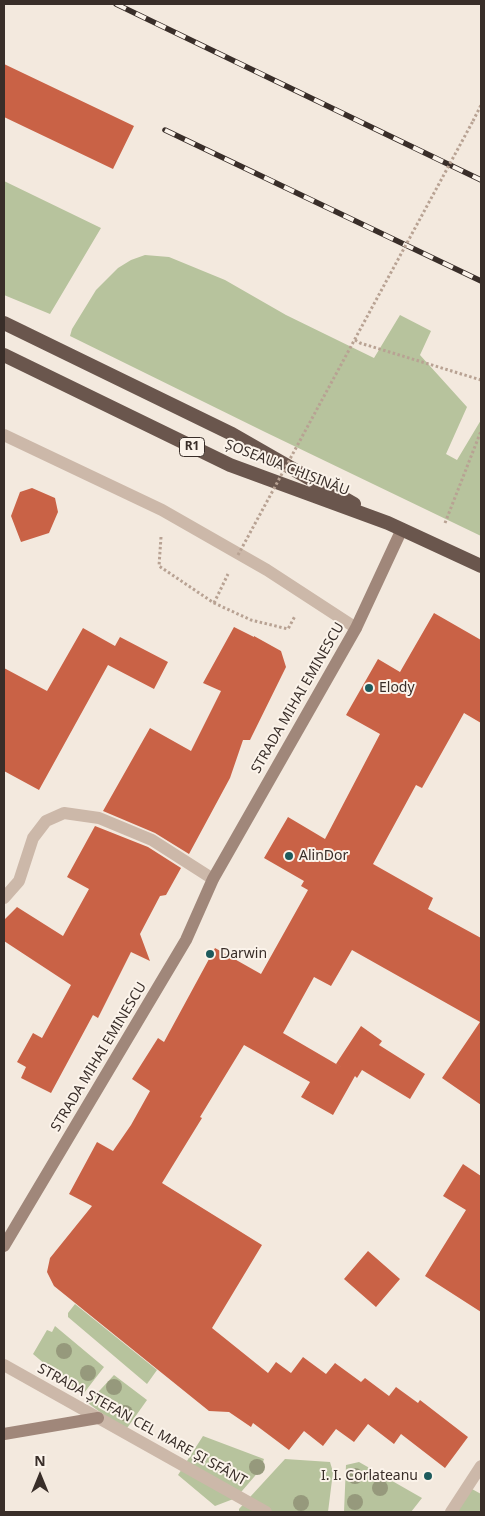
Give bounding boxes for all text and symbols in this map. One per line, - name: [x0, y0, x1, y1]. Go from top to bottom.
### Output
- street label: ȘOSEAUA CHIȘINĂU: [222, 437, 352, 499]
- road number: R1: [180, 438, 204, 457]
- street label: STRADA MIHAI EMINESCU: [248, 620, 348, 776]
- place label: Elody: [379, 680, 415, 696]
- marker: Elody: [363, 682, 375, 694]
- place label: AlinDor: [299, 848, 348, 864]
- marker: AlinDor: [283, 850, 295, 862]
- place label: Darwin: [220, 946, 267, 962]
- marker: Darwin: [204, 948, 216, 960]
- street label: STRADA MIHAI EMINESCU: [48, 979, 150, 1135]
- street label: STRADA ȘTEFAN CEL MARE ȘI SFÂNT: [34, 1360, 250, 1490]
- north arrow: [15, 1451, 65, 1501]
- place label: I. I. Corlateanu: [321, 1468, 418, 1484]
- marker: I. I. Corlateanu: [422, 1470, 434, 1482]

